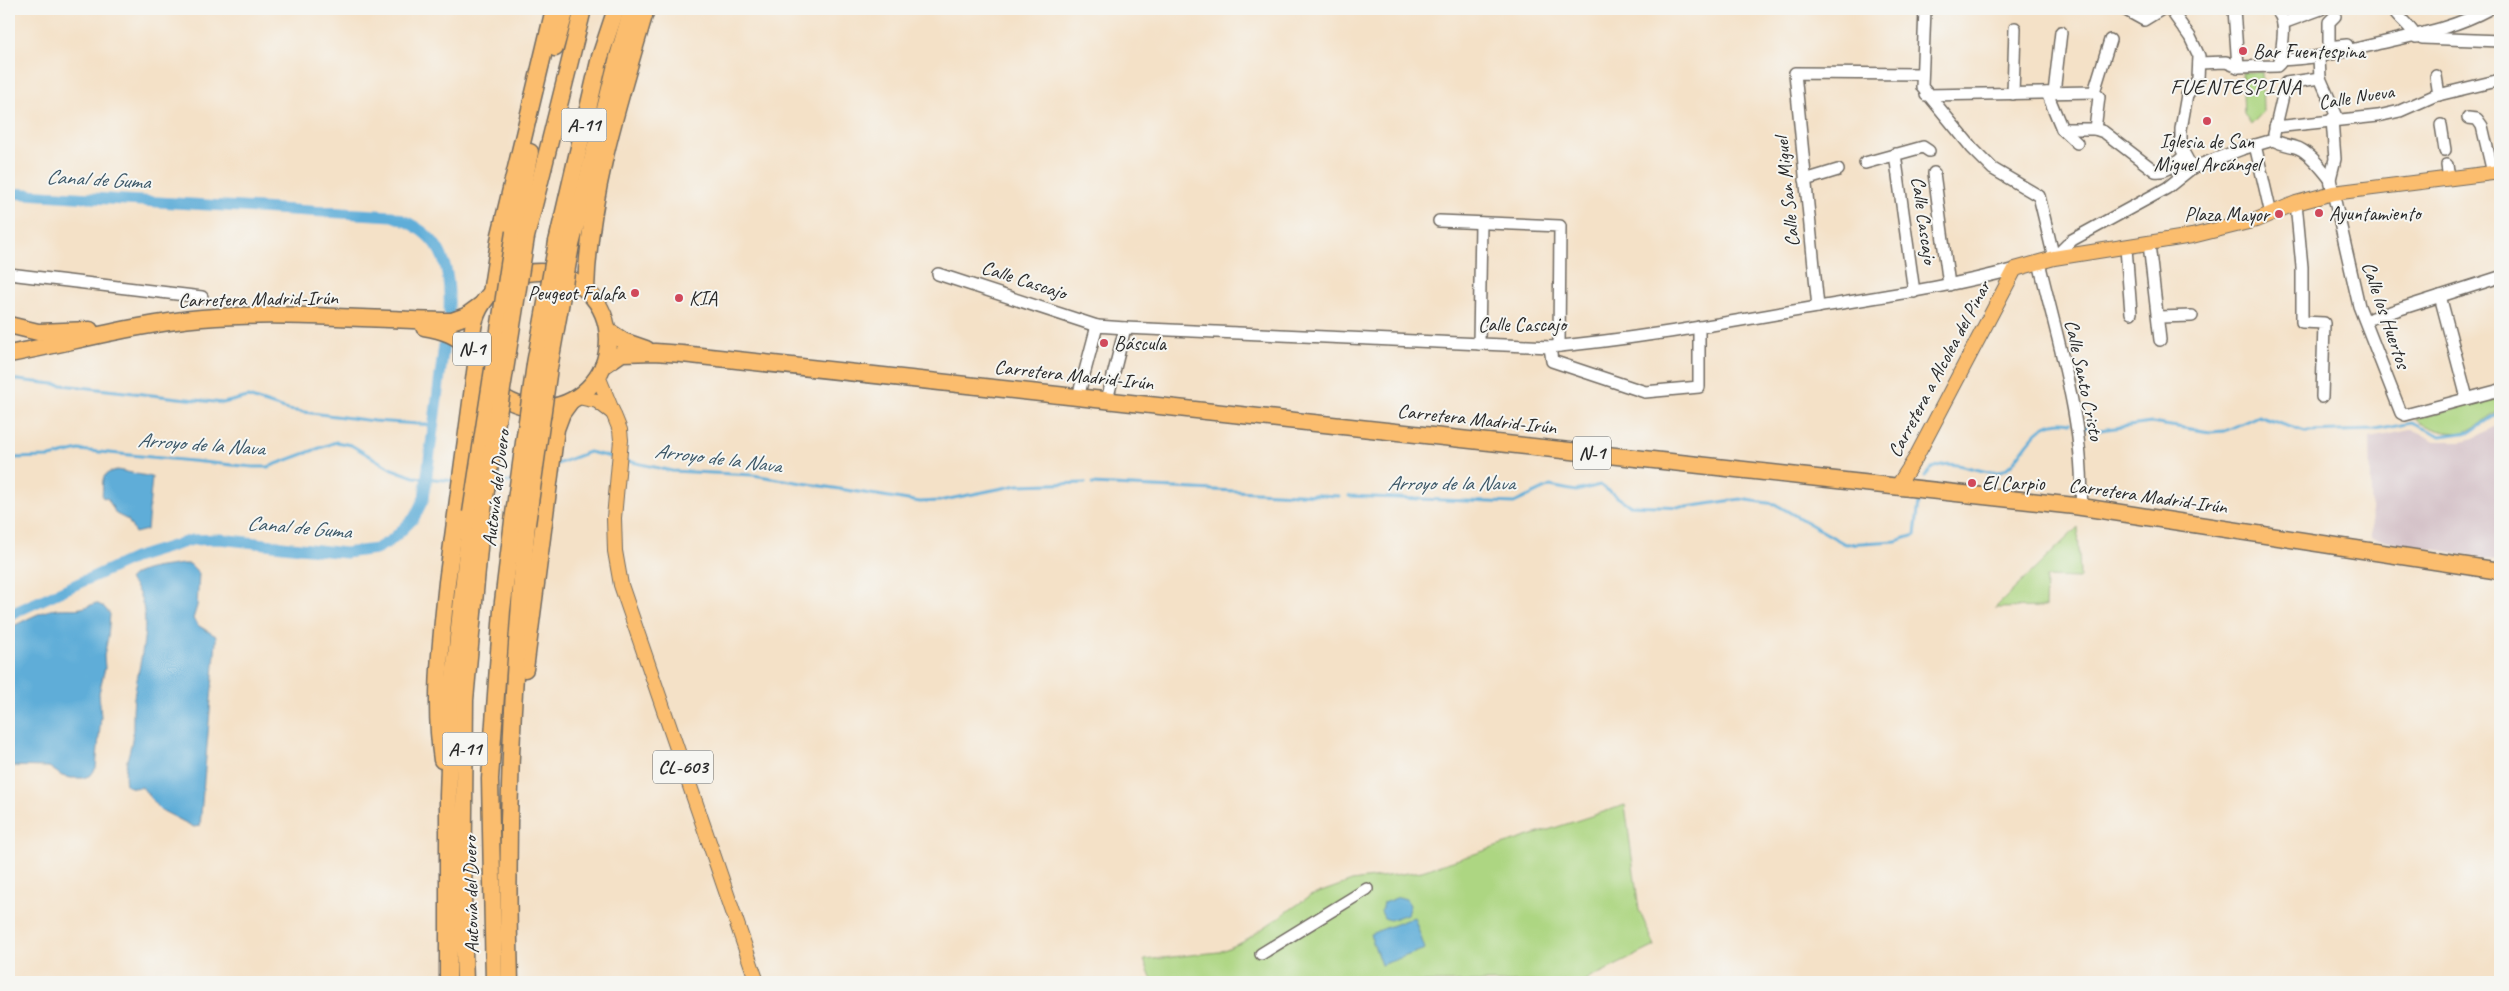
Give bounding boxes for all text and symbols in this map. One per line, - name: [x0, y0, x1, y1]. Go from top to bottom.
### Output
- place label: Bar Fuentespina: [2253, 39, 2367, 64]
- marker: Bar Fuentespina: [2237, 45, 2249, 57]
- district label: FUENTESPINA: [2170, 73, 2302, 101]
- street label: Calle Nueva: [2316, 78, 2398, 115]
- road number: A-11: [562, 108, 606, 142]
- marker: Iglesia de San Miguel Arcángel: [2201, 115, 2213, 127]
- place label: Iglesia de San Miguel Arcángel: [2154, 129, 2264, 177]
- street label: Calle San Miguel: [1768, 132, 1805, 248]
- water label: Canal de Guma: [45, 163, 153, 195]
- street label: Calle Cascajo: [1906, 175, 1943, 267]
- place label: Ayuntamiento: [2329, 201, 2423, 226]
- place label: Plaza Mayor: [2185, 202, 2271, 227]
- marker: Ayuntamiento: [2313, 207, 2325, 219]
- marker: Plaza Mayor: [2273, 208, 2285, 220]
- street label: Calle Cascajo: [978, 255, 1072, 306]
- street label: Calle los Huertos: [2356, 258, 2417, 374]
- street label: Carretera a Alcolea del Pinar: [1882, 275, 1997, 462]
- place label: Peugeot Falafa: [528, 281, 626, 306]
- street label: Carretera Madrid-Irún: [178, 285, 339, 313]
- place label: KIA: [689, 286, 718, 311]
- marker: Peugeot Falafa: [629, 287, 641, 299]
- marker: KIA: [673, 292, 685, 304]
- street label: Calle Cascajo: [1478, 312, 1568, 337]
- street label: Calle Santo Cristo: [2059, 317, 2109, 444]
- place label: Báscula: [1114, 331, 1168, 356]
- road number: N-1: [453, 332, 491, 366]
- marker: Báscula: [1098, 337, 1110, 349]
- street label: Carretera Madrid-Irún: [993, 354, 1156, 396]
- street label: Carretera Madrid-Irún: [1396, 398, 1559, 440]
- street label: Autovía del Duero: [476, 426, 516, 548]
- water label: Arroyo de la Nava: [137, 427, 268, 462]
- road number: N-1: [1573, 436, 1611, 469]
- water label: Arroyo de la Nava: [653, 437, 785, 479]
- water label: Arroyo de la Nava: [1387, 470, 1517, 496]
- place label: El Carpio: [1982, 471, 2045, 496]
- street label: Carretera Madrid-Irún: [2067, 472, 2230, 520]
- marker: El Carpio: [1966, 477, 1978, 489]
- water label: Canal de Guma: [246, 510, 354, 545]
- road number: A-11: [442, 732, 488, 766]
- road number: CL-603: [653, 750, 713, 784]
- street label: Autovía del Duero: [457, 834, 485, 954]

